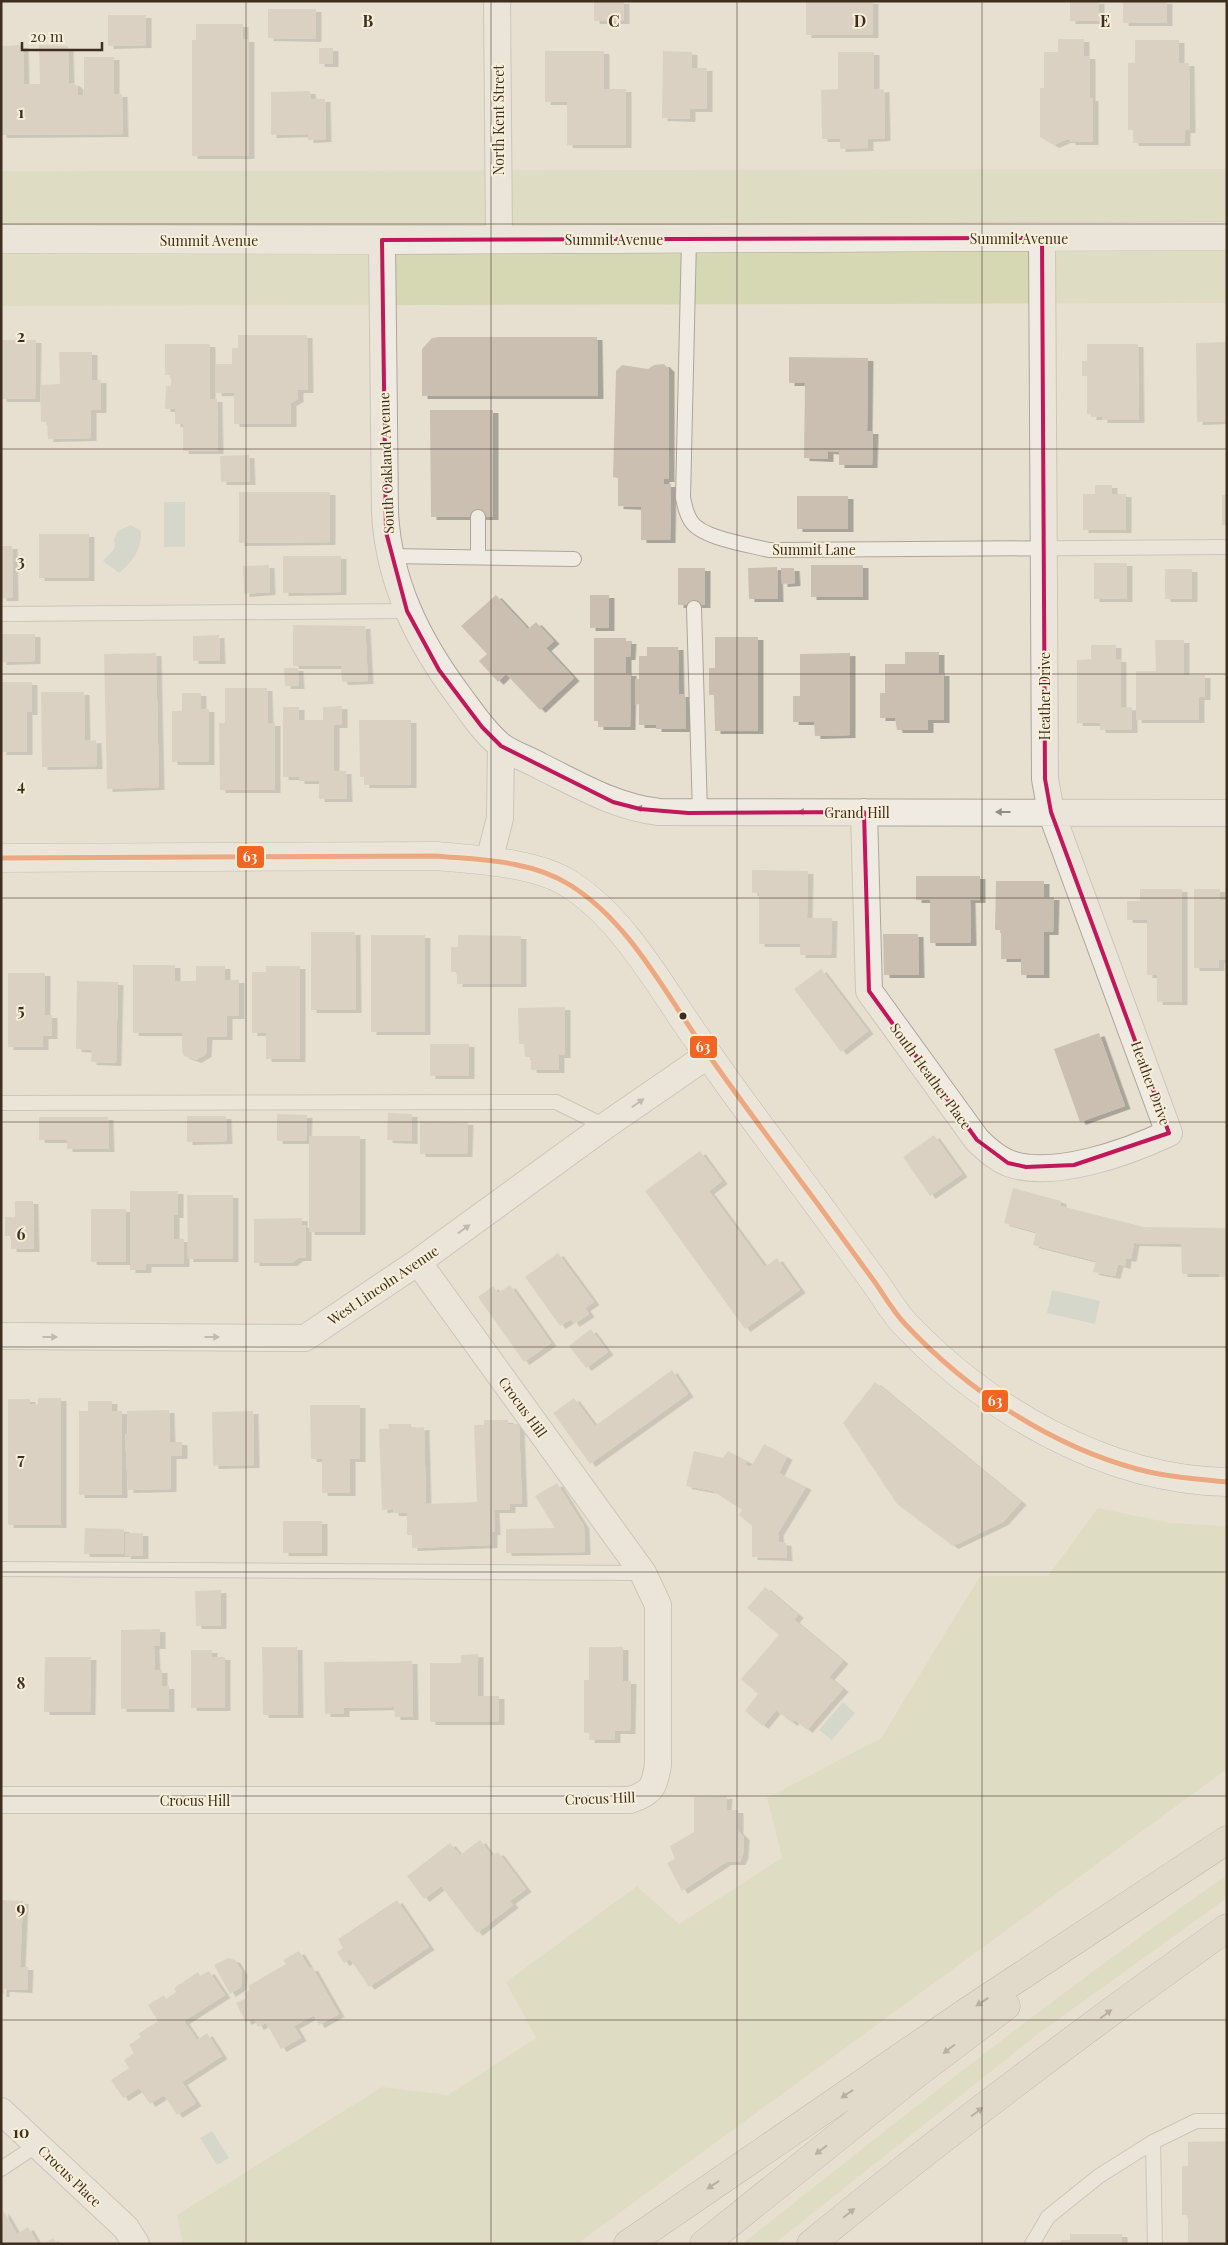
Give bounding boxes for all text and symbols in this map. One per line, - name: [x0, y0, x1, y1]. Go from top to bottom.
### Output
- text: B: [363, 10, 374, 31]
- text: C: [608, 10, 620, 31]
- text: D: [854, 10, 866, 31]
- text: E: [1100, 10, 1110, 31]
- scale bar: [22, 20, 102, 52]
- text: 20 m: [30, 26, 64, 46]
- street label: North Kent Street: [489, 64, 508, 175]
- text: 1: [18, 101, 24, 122]
- street label: Summit Avenue: [970, 229, 1068, 248]
- street label: Summit Avenue: [565, 230, 663, 249]
- street label: Summit Avenue: [160, 231, 258, 250]
- text: 2: [17, 325, 25, 346]
- street label: South Oakland Avenue: [374, 392, 398, 534]
- street label: Summit Lane: [772, 540, 856, 559]
- text: 3: [17, 550, 25, 571]
- street label: Heather Drive: [1035, 652, 1054, 740]
- text: 4: [17, 774, 25, 795]
- street label: Grand Hill: [824, 803, 890, 822]
- one-way arrow: [634, 805, 650, 813]
- one-way arrow: [994, 808, 1010, 816]
- one-way arrow: [797, 809, 813, 817]
- line badge: 63: [236, 845, 265, 869]
- text: 63: [243, 847, 258, 866]
- text: 5: [17, 999, 25, 1020]
- unlabelled marker: [678, 1011, 688, 1021]
- street label: South Heather Place: [886, 1019, 976, 1133]
- line badge: 63: [689, 1035, 718, 1059]
- text: 63: [696, 1037, 711, 1056]
- street label: Heather Drive: [1127, 1038, 1175, 1128]
- one-way arrow: [631, 1098, 645, 1108]
- text: 6: [17, 1223, 26, 1244]
- one-way arrow: [457, 1224, 471, 1234]
- street label: West Lincoln Avenue: [323, 1241, 442, 1330]
- one-way arrow: [42, 1333, 58, 1341]
- one-way arrow: [205, 1333, 221, 1341]
- street label: Crocus Hill: [495, 1373, 551, 1441]
- line badge: 63: [981, 1389, 1009, 1413]
- text: 63: [988, 1391, 1003, 1410]
- text: 7: [17, 1448, 25, 1469]
- text: 8: [17, 1672, 26, 1693]
- street label: Crocus Hill: [564, 1787, 636, 1809]
- street label: Crocus Hill: [160, 1791, 230, 1810]
- text: 9: [17, 1897, 26, 1918]
- one-way arrow: [975, 1997, 988, 2007]
- one-way arrow: [1099, 2009, 1112, 2020]
- one-way arrow: [943, 2044, 956, 2055]
- one-way arrow: [841, 2089, 854, 2099]
- one-way arrow: [970, 2107, 984, 2117]
- text: 10: [13, 2121, 29, 2142]
- street label: Crocus Place: [34, 2141, 106, 2211]
- one-way arrow: [815, 2144, 828, 2155]
- one-way arrow: [707, 2180, 720, 2190]
- one-way arrow: [842, 2207, 855, 2218]

